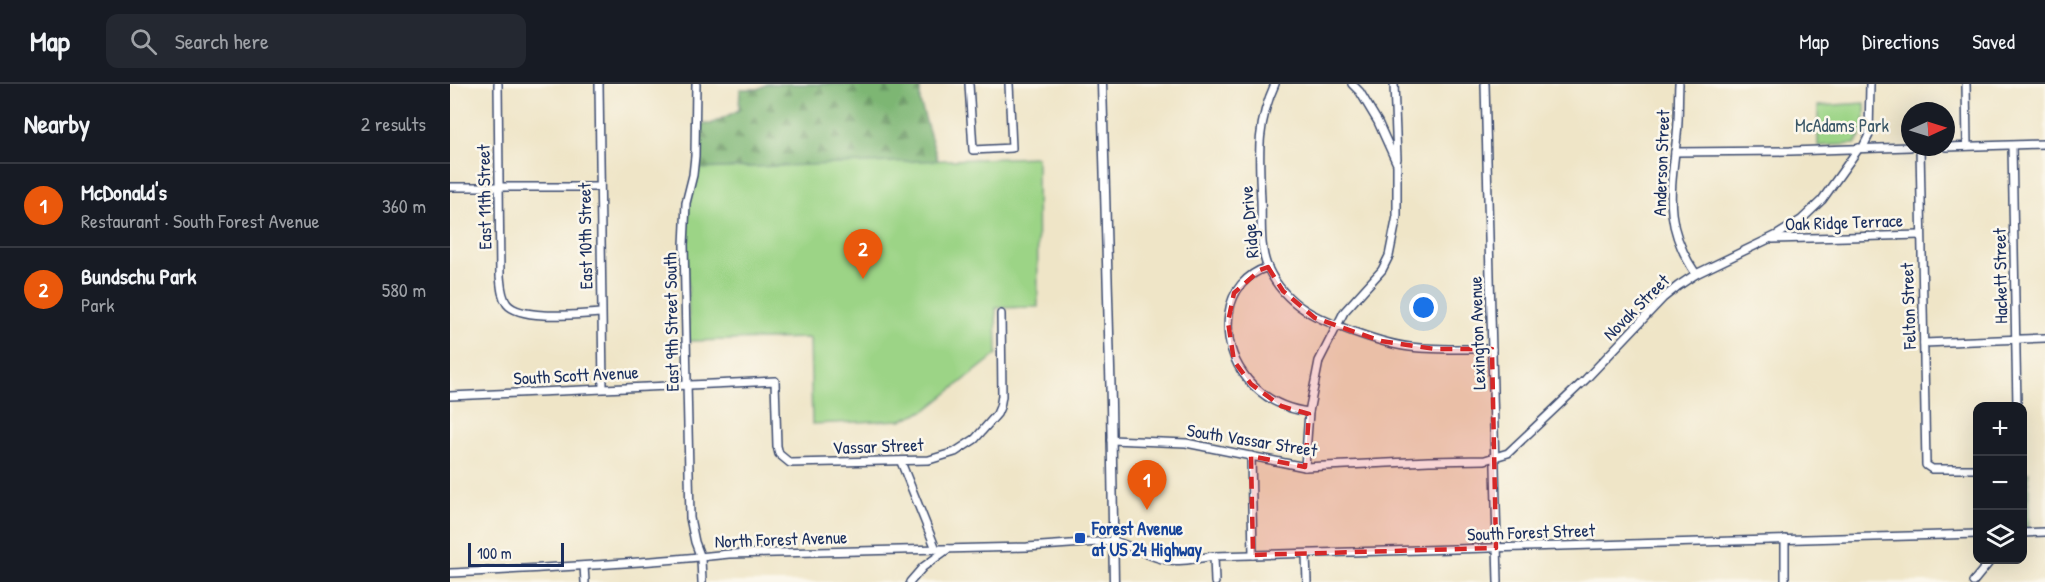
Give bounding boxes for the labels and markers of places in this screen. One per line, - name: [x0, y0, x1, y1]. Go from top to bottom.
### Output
- pin: 2: [844, 230, 882, 279]
- pin: 1: [1128, 460, 1166, 510]
- place label: Forest Avenue at US 24 Highway: [1091, 516, 1202, 563]
- marker: Forest Avenue at US 24 Highway: [1073, 531, 1087, 545]

